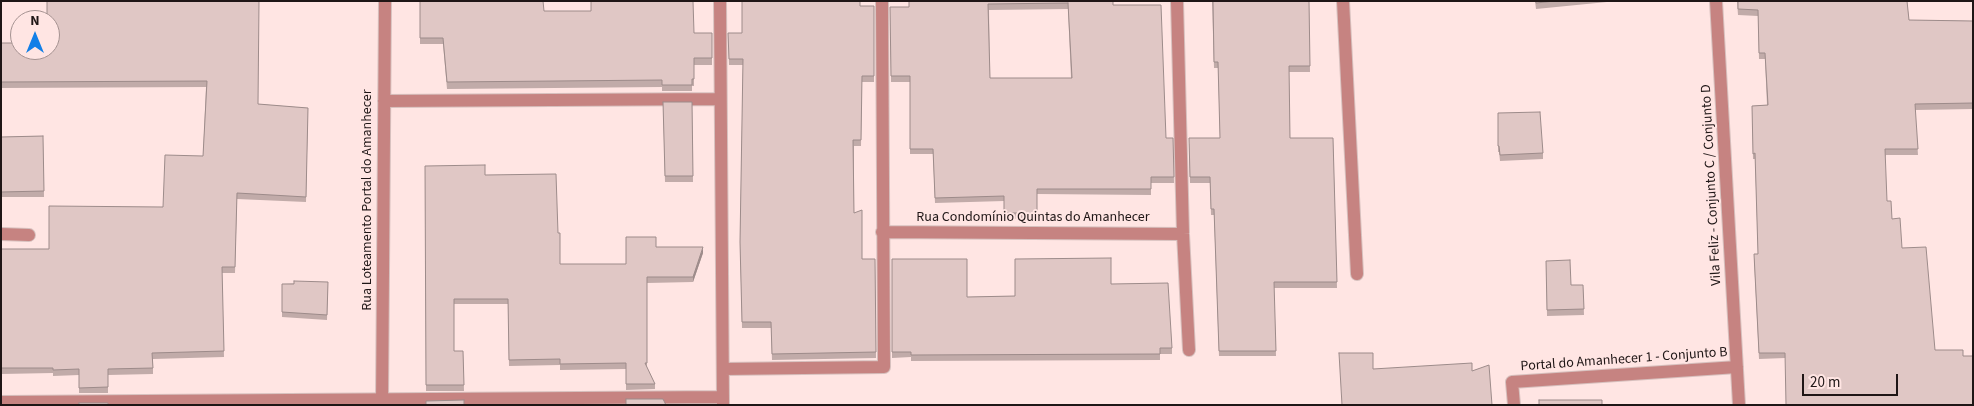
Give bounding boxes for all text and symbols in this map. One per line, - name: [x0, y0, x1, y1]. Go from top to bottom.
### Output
- north arrow: [10, 10, 60, 60]
- text: N: [30, 11, 40, 31]
- street label: Vila Feliz - Conjunto C / Conjunto D: [1698, 84, 1726, 286]
- street label: Rua Loteamento Portal do Amanhecer: [360, 89, 376, 311]
- street label: Rua Condomínio Quintas do Amanhecer: [916, 210, 1150, 226]
- street label: Portal do Amanhecer 1 - Conjunto B: [1520, 344, 1728, 376]
- scale bar: [1804, 364, 1900, 396]
- text: 20 m: [1810, 372, 1840, 393]

